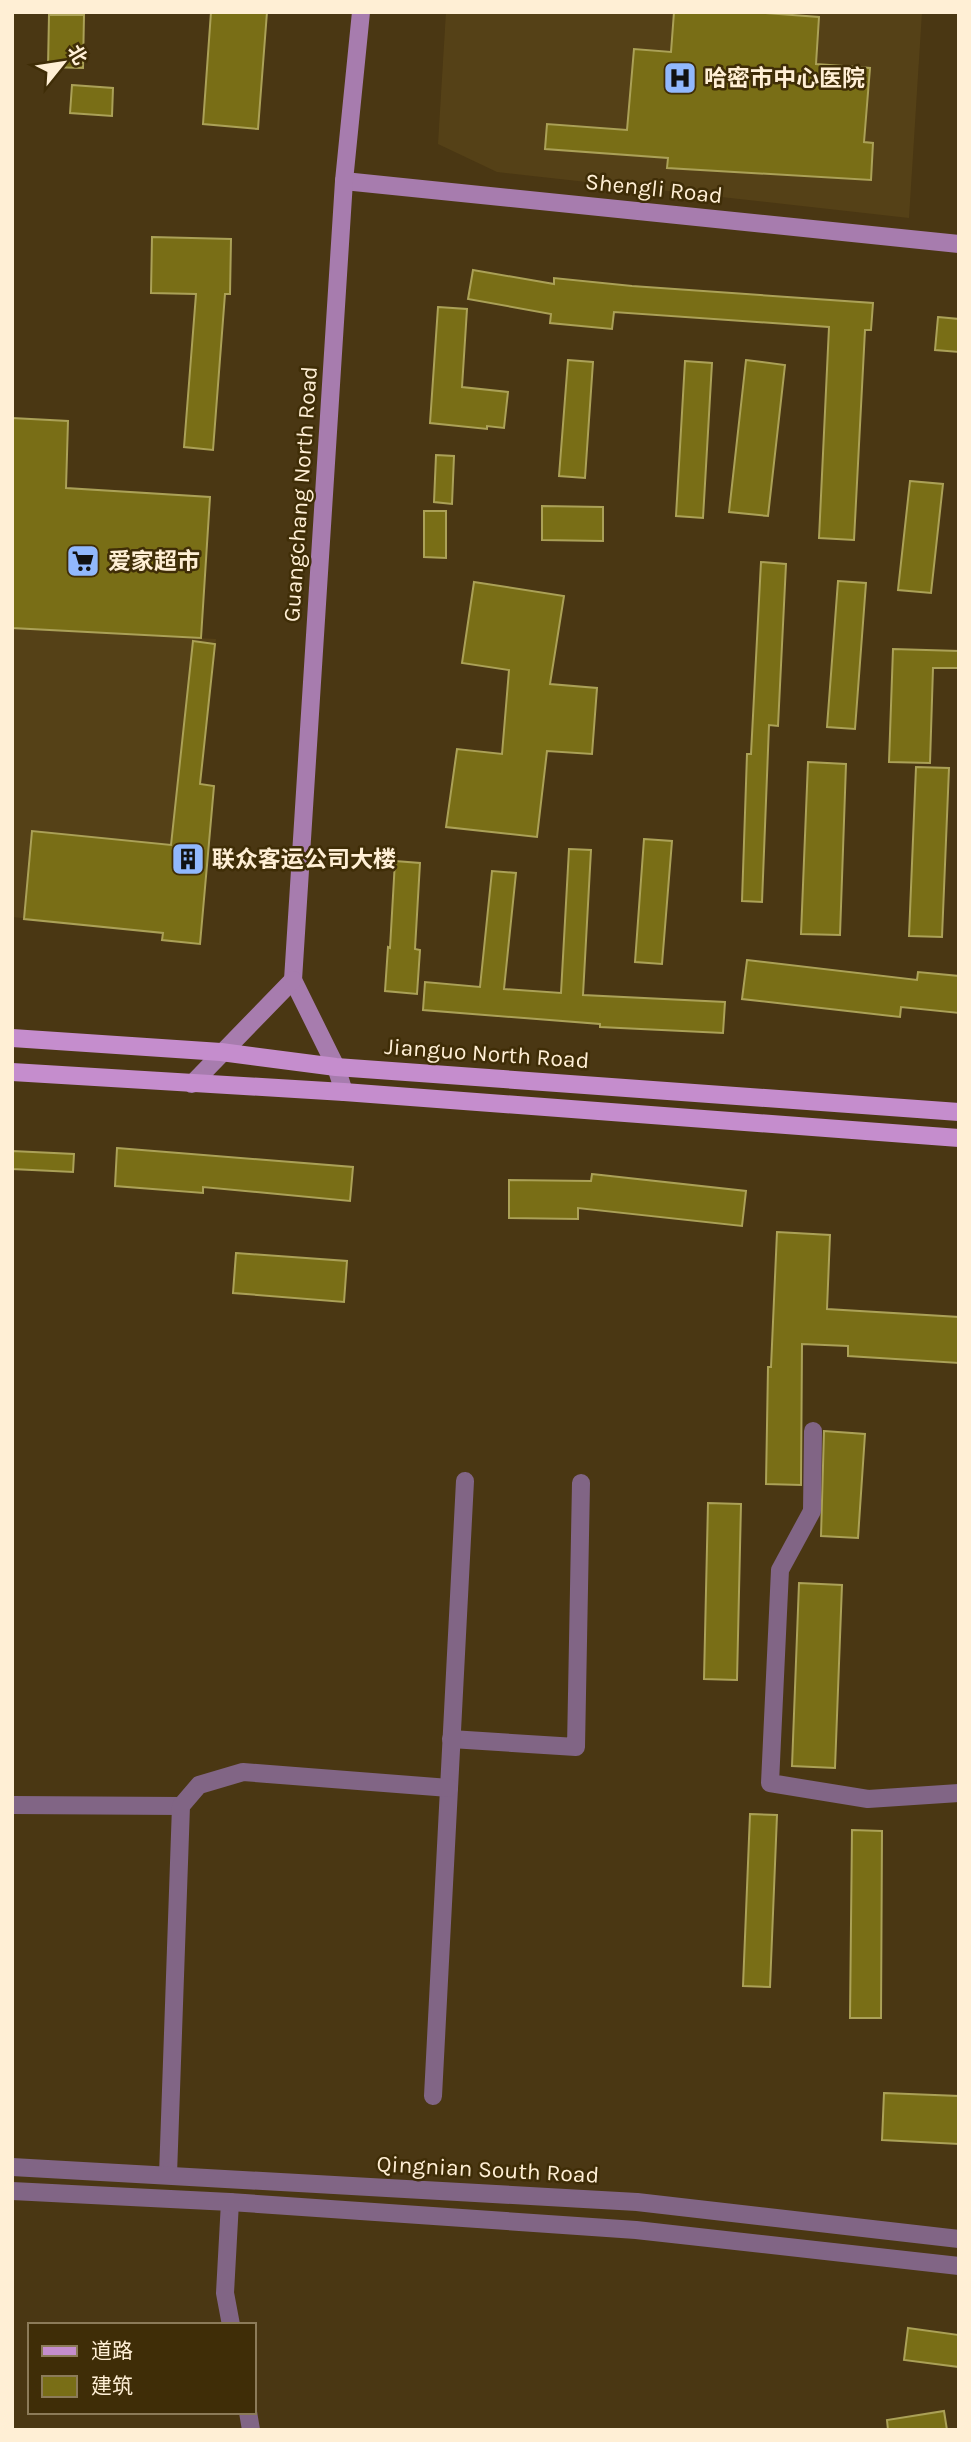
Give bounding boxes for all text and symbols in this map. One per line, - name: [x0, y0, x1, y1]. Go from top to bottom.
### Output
- north arrow: [28, 28, 98, 98]
- text: 北: [63, 41, 91, 69]
- hospital icon: 哈密市中心医院: [661, 59, 699, 97]
- place label: 哈密市中心医院: [704, 65, 865, 92]
- street label: Shengli Road: [584, 168, 724, 209]
- street label: Guangchang North Road: [278, 365, 323, 623]
- supermarket icon: 爱家超市: [64, 542, 102, 580]
- place label: 爱家超市: [108, 548, 200, 575]
- building icon: 联众客运公司大楼: [169, 840, 207, 878]
- place label: 联众客运公司大楼: [212, 846, 396, 873]
- street label: Jianguo North Road: [384, 1033, 590, 1074]
- street label: Qingnian South Road: [376, 2150, 600, 2189]
- legend: [28, 2323, 256, 2414]
- text: 道路: [91, 2339, 133, 2363]
- text: 建筑: [91, 2374, 133, 2398]

